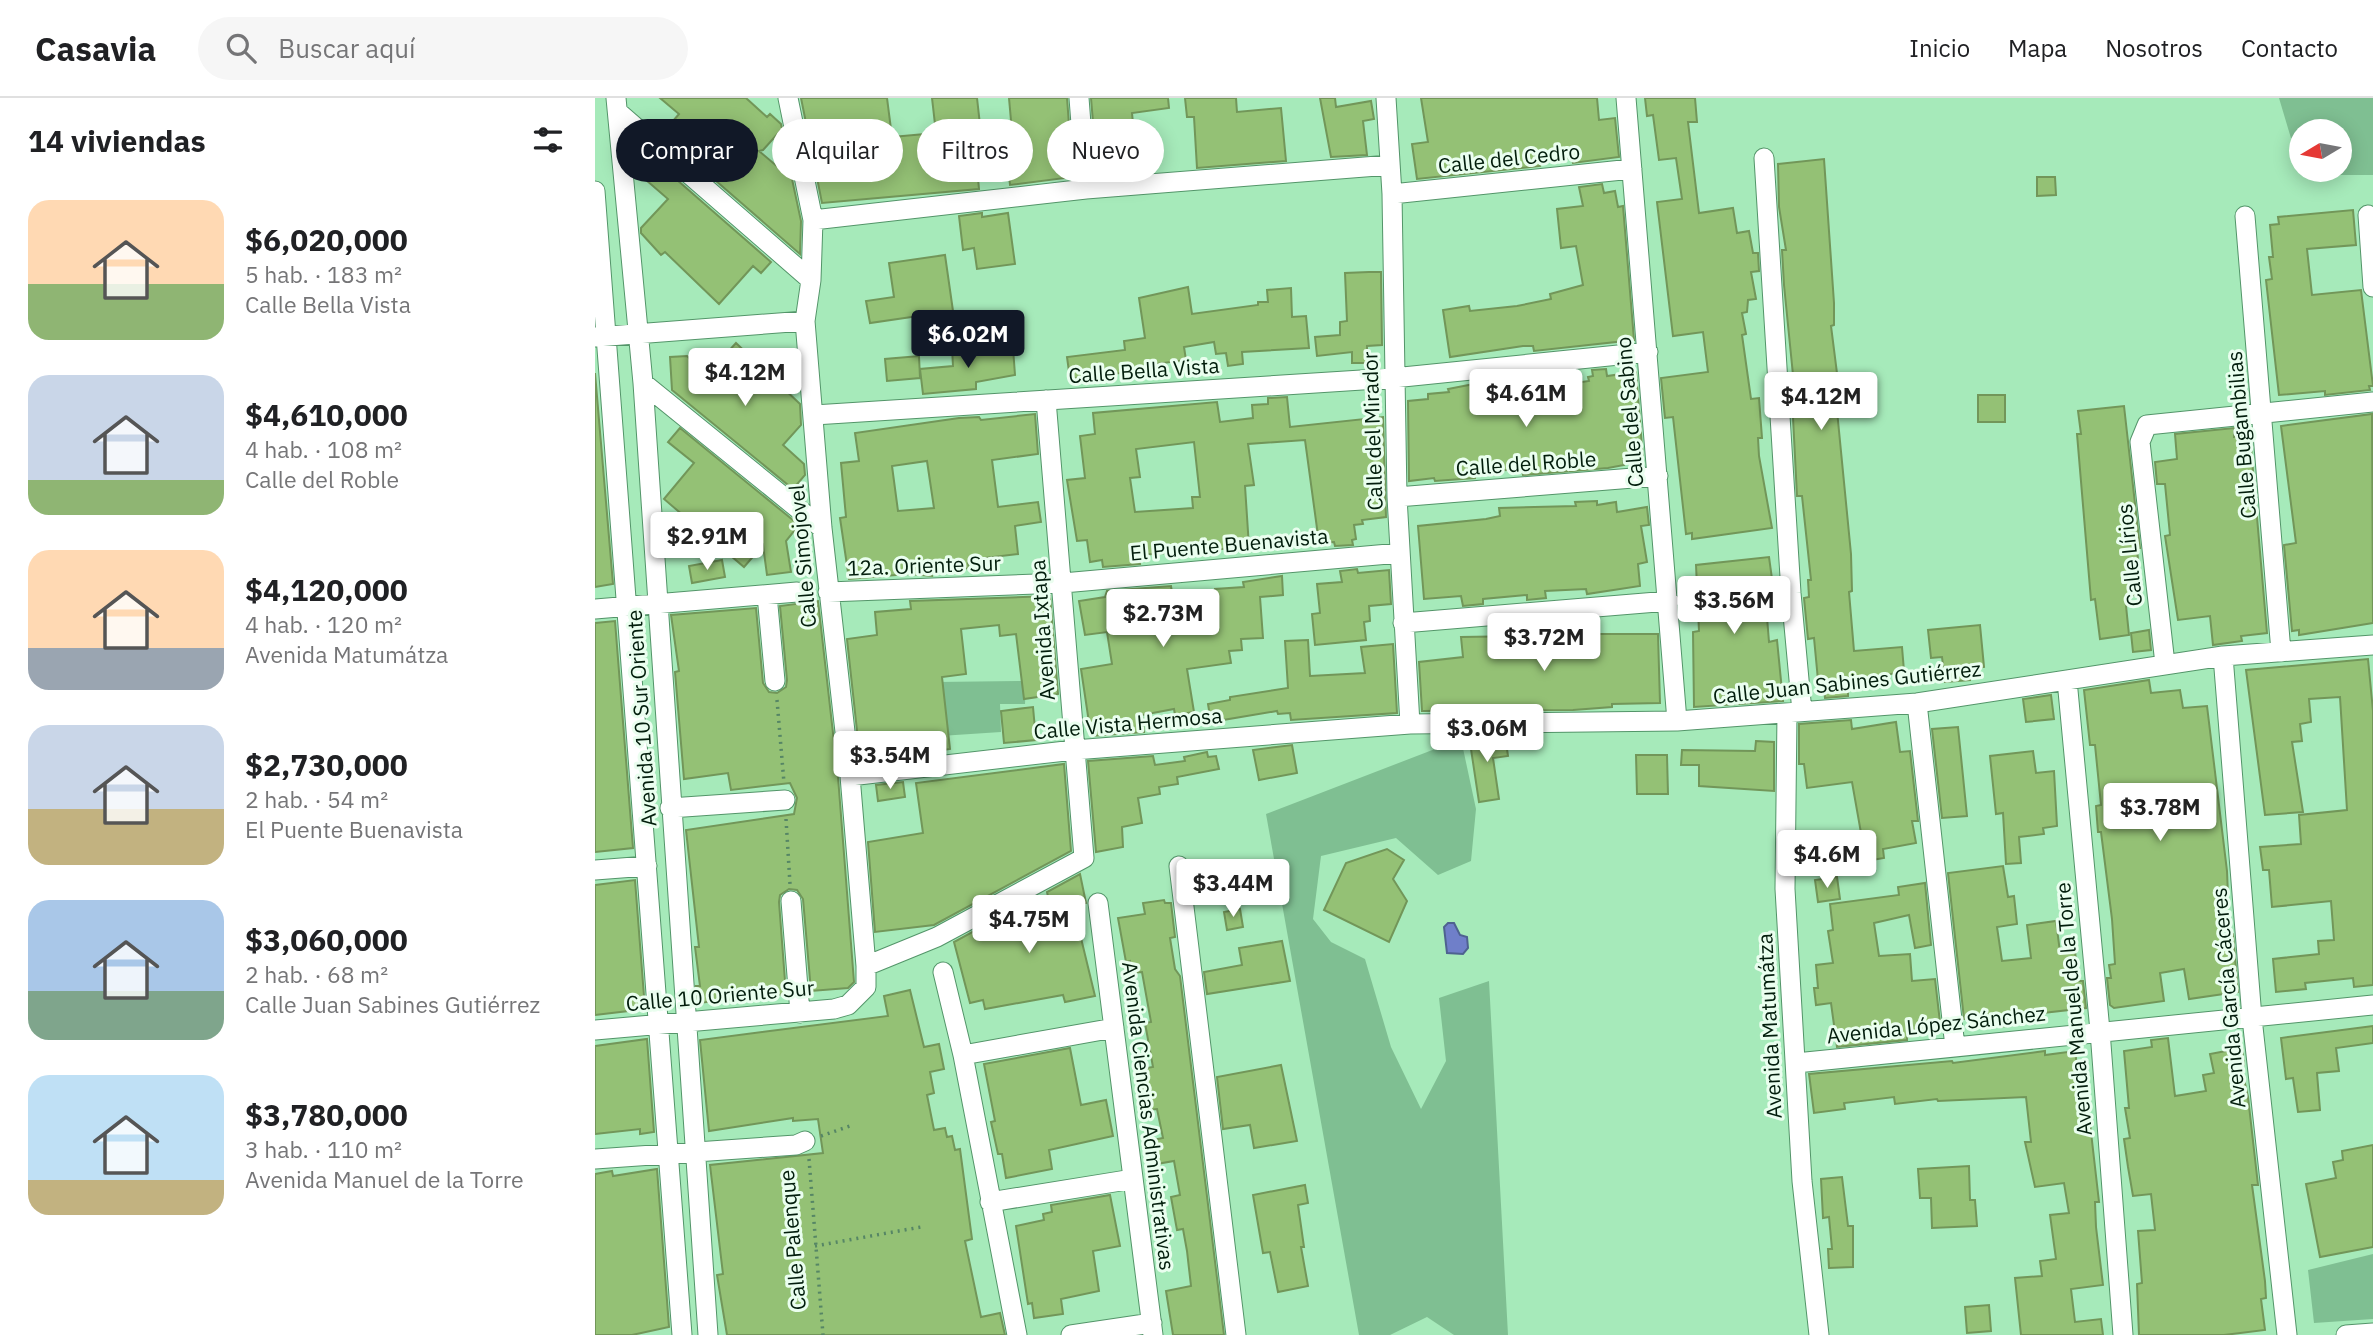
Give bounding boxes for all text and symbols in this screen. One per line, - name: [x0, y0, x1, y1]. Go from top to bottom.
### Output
- search box: [198, 17, 688, 80]
- text: Casavia: [35, 27, 156, 70]
- icon: search: [222, 29, 260, 67]
- text: Buscar aquí: [278, 31, 416, 65]
- text: Inicio: [1909, 32, 1970, 64]
- text: Mapa: [2008, 32, 2067, 64]
- text: Nosotros: [2105, 32, 2203, 64]
- text: Contacto: [2241, 32, 2338, 64]
- chip: Comprar: [616, 119, 758, 182]
- chip: Alquilar: [772, 119, 903, 182]
- chip: Filtros: [917, 119, 1033, 182]
- chip: Nuevo: [1047, 119, 1164, 182]
- north arrow: [2289, 119, 2352, 182]
- map controls: [2289, 119, 2352, 182]
- text: 14 viviendas: [28, 121, 206, 160]
- icon: filters: [529, 121, 567, 159]
- street label: Calle del Cedro: [1437, 137, 1581, 179]
- text: $6,020,000: [245, 220, 408, 259]
- icon: home: [84, 228, 168, 312]
- text: 5 hab. · 183 m²: [245, 259, 402, 289]
- text: Calle Bella Vista: [245, 289, 411, 319]
- pin: $6.02M: [911, 310, 1025, 370]
- text: $6.02M: [927, 318, 1009, 348]
- street label: Calle del Sabino: [1608, 336, 1650, 489]
- pin: $4.12M: [688, 348, 802, 408]
- street label: Calle Bugambilias: [2220, 350, 2262, 520]
- street label: Calle Bella Vista: [1067, 351, 1220, 389]
- street label: Calle del Mirador: [1355, 351, 1389, 511]
- text: $4.12M: [704, 356, 786, 386]
- pin: $4.61M: [1469, 370, 1583, 429]
- pin: $4.12M: [1764, 372, 1878, 432]
- text: $4.61M: [1485, 377, 1567, 407]
- text: $4.12M: [1780, 380, 1862, 410]
- text: $4,610,000: [245, 395, 408, 434]
- icon: home: [84, 403, 168, 487]
- text: 4 hab. · 108 m²: [245, 434, 402, 464]
- street label: Calle del Roble: [1455, 444, 1597, 482]
- text: Calle del Roble: [245, 464, 399, 494]
- street label: Calle Simojovel: [782, 483, 822, 629]
- street label: Calle Lírios: [2110, 503, 2148, 608]
- pin: $2.91M: [650, 512, 764, 572]
- text: $2.91M: [666, 520, 748, 550]
- street label: El Puente Buenavista: [1128, 521, 1329, 567]
- street label: 12a. Oriente Sur: [846, 548, 1002, 582]
- street label: Avenida Ixtapa: [1023, 559, 1061, 702]
- text: $4,120,000: [245, 570, 408, 609]
- pin: $3.56M: [1677, 576, 1791, 636]
- icon: home: [84, 578, 168, 662]
- text: $3.56M: [1693, 584, 1775, 614]
- pin: $2.73M: [1106, 589, 1220, 649]
- text: $2.73M: [1122, 597, 1204, 627]
- text: 4 hab. · 120 m²: [245, 609, 402, 639]
- street label: Avenida 10 Sur Oriente: [619, 609, 663, 827]
- pin: $3.72M: [1487, 614, 1601, 673]
- text: $3.72M: [1503, 621, 1585, 651]
- text: Avenida Matumátza: [245, 639, 448, 669]
- street label: Calle Juan Sabines Gutiérrez: [1711, 654, 1983, 710]
- street label: Calle Vista Hermosa: [1032, 701, 1223, 745]
- pin: $3.06M: [1430, 704, 1544, 764]
- text: $3.06M: [1446, 712, 1528, 742]
- pin: $3.54M: [833, 732, 947, 791]
- text: $3.54M: [849, 739, 931, 769]
- text: $2,730,000: [245, 745, 408, 784]
- icon: home: [84, 753, 168, 837]
- text: 2 hab. · 54 m²: [245, 784, 388, 814]
- pin: $3.78M: [2103, 784, 2217, 843]
- text: $3.78M: [2119, 791, 2201, 821]
- text: El Puente Buenavista: [245, 814, 463, 844]
- pin: $4.6M: [1778, 830, 1876, 890]
- text: $4.6M: [1793, 838, 1861, 868]
- pin: $3.44M: [1176, 860, 1290, 919]
- text: $3.44M: [1192, 867, 1274, 897]
- street label: Avenida Manuel de la Torre: [2048, 881, 2098, 1137]
- street label: Avenida García Cáceres: [2204, 887, 2252, 1110]
- pin: $4.75M: [972, 896, 1086, 955]
- text: $4.75M: [988, 903, 1070, 933]
- text: $3,060,000: [245, 920, 408, 959]
- icon: home: [84, 928, 168, 1012]
- street label: Avenida Matumátza: [1750, 933, 1788, 1120]
- text: 2 hab. · 68 m²: [245, 959, 388, 989]
- street label: Avenida Ciencias Administrativas: [1116, 960, 1182, 1272]
- street label: Calle 10 Oriente Sur: [624, 973, 816, 1017]
- text: Calle Juan Sabines Gutiérrez: [245, 989, 540, 1019]
- street label: Avenida López Sánchez: [1825, 999, 2047, 1049]
- text: $3,780,000: [245, 1095, 408, 1134]
- icon: home: [84, 1103, 168, 1187]
- text: 3 hab. · 110 m²: [245, 1134, 402, 1164]
- text: Avenida Manuel de la Torre: [245, 1164, 524, 1194]
- street label: Calle Palenque: [772, 1169, 812, 1311]

